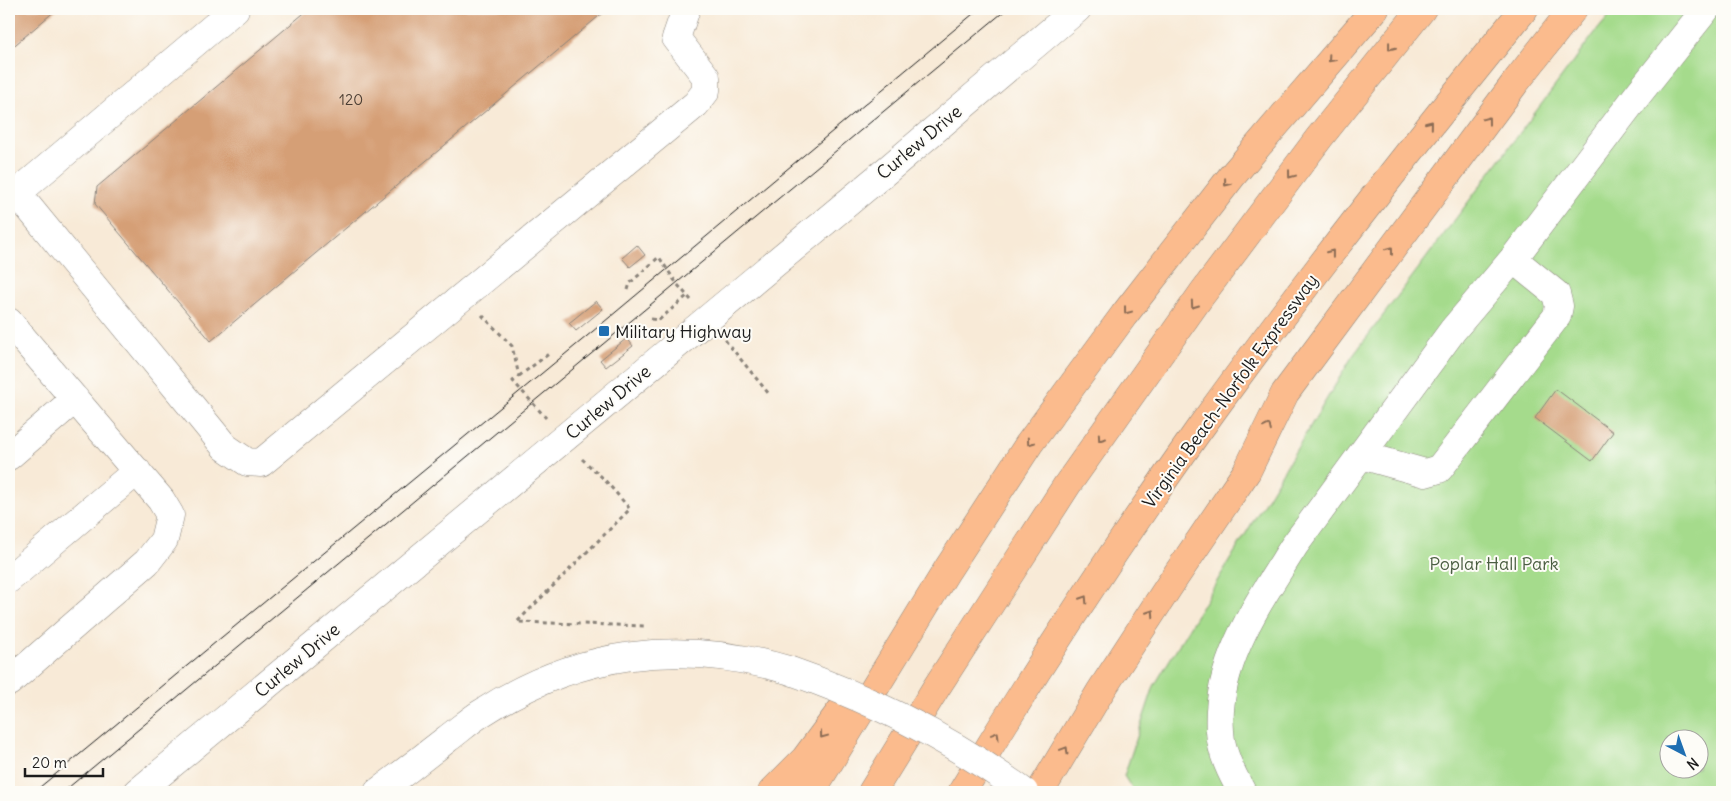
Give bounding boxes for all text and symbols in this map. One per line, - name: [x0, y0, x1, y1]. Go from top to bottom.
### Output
- one-way arrow: [1389, 41, 1397, 50]
- one-way arrow: [1328, 53, 1337, 62]
- house number: 120: [339, 90, 363, 109]
- street label: Curlew Drive: [872, 100, 966, 184]
- one-way arrow: [1481, 116, 1490, 126]
- one-way arrow: [1425, 121, 1433, 130]
- one-way arrow: [1289, 169, 1297, 178]
- one-way arrow: [1224, 177, 1232, 186]
- one-way arrow: [1384, 246, 1393, 256]
- one-way arrow: [1325, 249, 1334, 258]
- street label: Virginia Beach-Norfolk Expressway: [1137, 269, 1323, 513]
- one-way arrow: [1191, 300, 1201, 309]
- one-way arrow: [1125, 305, 1133, 314]
- place label: Military Highway: [615, 320, 752, 343]
- marker: Military Highway: [597, 324, 611, 338]
- street label: Curlew Drive: [561, 360, 655, 444]
- one-way arrow: [1262, 423, 1272, 432]
- one-way arrow: [1098, 432, 1106, 441]
- one-way arrow: [1027, 436, 1036, 446]
- park label: Poplar Hall Park: [1429, 552, 1559, 575]
- one-way arrow: [1078, 595, 1087, 604]
- one-way arrow: [1145, 609, 1155, 618]
- street label: Curlew Drive: [250, 618, 344, 702]
- north arrow: [1658, 728, 1708, 778]
- one-way arrow: [820, 729, 828, 738]
- one-way arrow: [990, 732, 1000, 741]
- scale bar: [25, 746, 102, 778]
- one-way arrow: [1059, 747, 1069, 756]
- text: 20 m: [32, 753, 67, 772]
- text: N: [1683, 754, 1702, 774]

